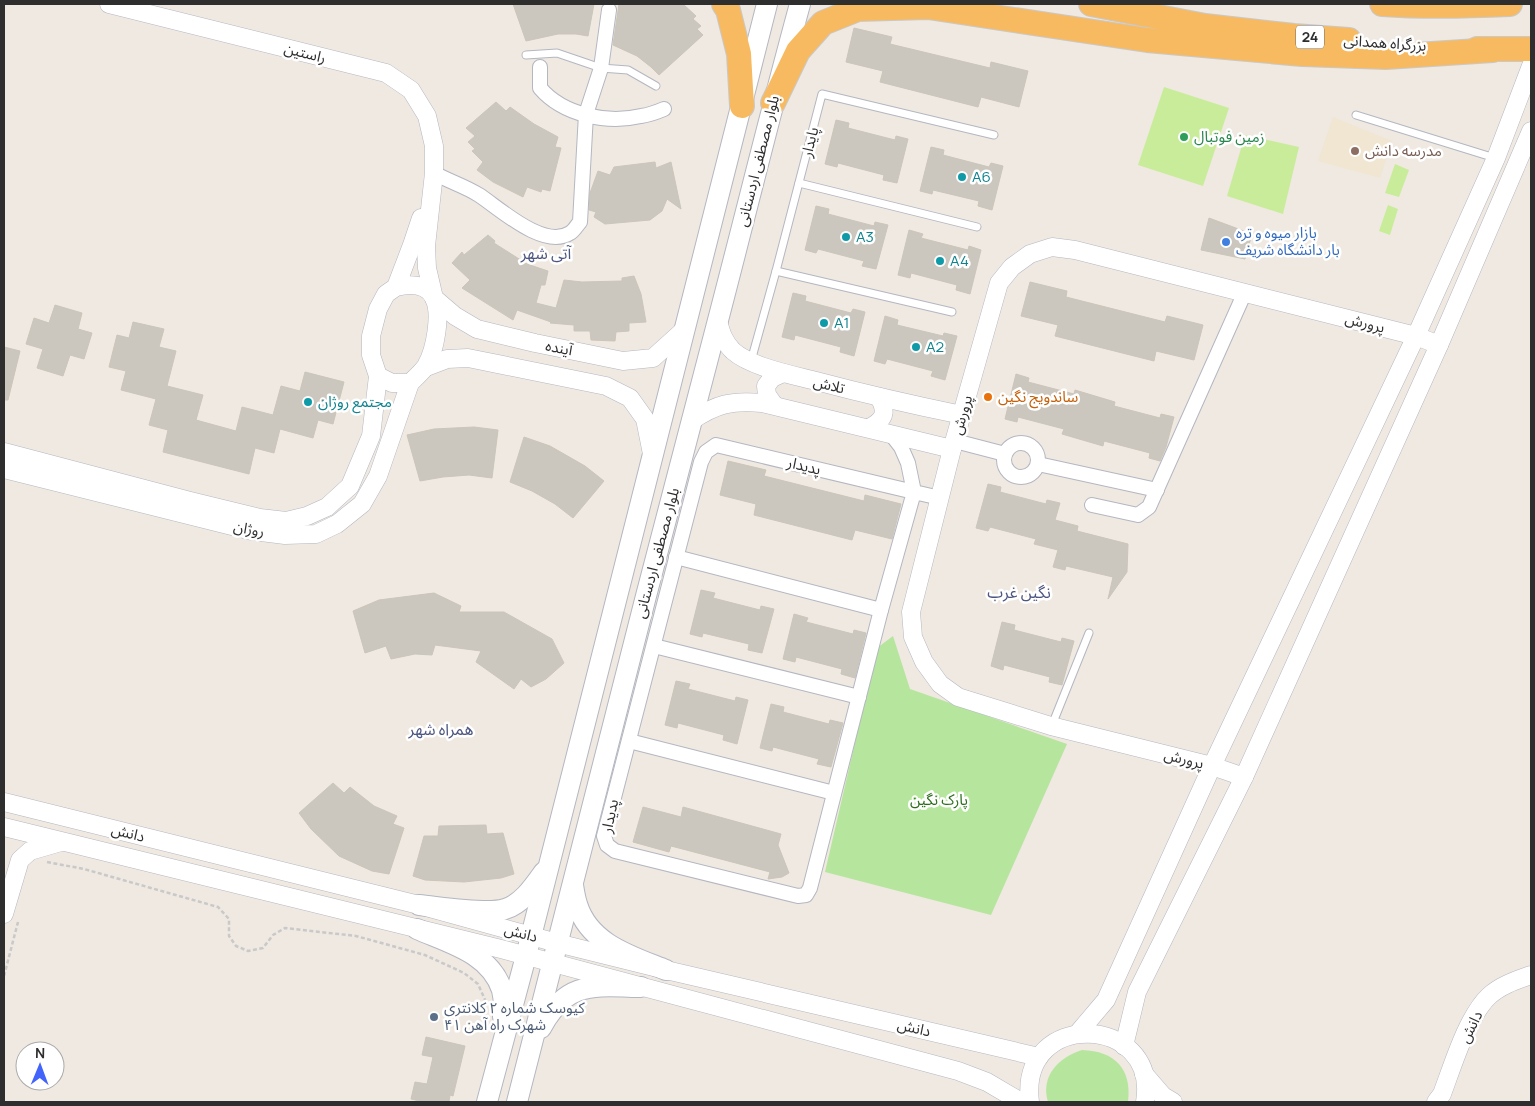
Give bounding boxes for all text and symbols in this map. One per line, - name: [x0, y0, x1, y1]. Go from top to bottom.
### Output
- road number: 24: [1296, 26, 1324, 48]
- street label: بزرگراه همدانی: [1343, 29, 1427, 56]
- street label: راستین: [282, 37, 328, 68]
- street label: بلوار مصطفی اردستانی: [731, 93, 784, 229]
- street label: پایدار: [795, 125, 823, 160]
- place label: زمین فوتبال: [1194, 126, 1265, 147]
- marker: زمین فوتبال: [1178, 131, 1190, 143]
- place label: مدرسه دانش: [1365, 140, 1442, 161]
- marker: مدرسه دانش: [1349, 145, 1361, 157]
- place label: A6: [972, 166, 991, 187]
- marker: A6: [956, 171, 968, 183]
- place label: بازار میوه و تره بار دانشگاه شریف: [1236, 222, 1340, 260]
- place label: A3: [856, 226, 874, 247]
- marker: A3: [840, 231, 852, 243]
- marker: بازار میوه و تره بار دانشگاه شریف: [1220, 236, 1232, 248]
- district label: آتی شهر: [520, 242, 573, 264]
- place label: A4: [950, 250, 969, 271]
- marker: A4: [934, 255, 946, 267]
- street label: پرورش: [1343, 307, 1387, 338]
- place label: A1: [834, 312, 849, 333]
- marker: A1: [818, 317, 830, 329]
- street label: آینده: [544, 335, 575, 361]
- place label: A2: [926, 336, 944, 357]
- marker: A2: [910, 341, 922, 353]
- street label: تلاش: [811, 371, 847, 399]
- place label: ساندویج نگین: [998, 386, 1079, 409]
- place label: مجتمع روژان: [318, 391, 392, 414]
- marker: ساندویج نگین: [982, 391, 994, 403]
- street label: پرورش: [946, 393, 977, 437]
- marker: مجتمع روژان: [302, 396, 314, 408]
- street label: پدیدار: [784, 451, 823, 480]
- street label: بلوار مصطفی اردستانی: [629, 485, 684, 621]
- street label: روژان: [232, 515, 266, 542]
- district label: نگین غرب: [987, 581, 1051, 603]
- district label: همراه شهر: [408, 718, 473, 740]
- street label: پرورش: [1162, 743, 1206, 774]
- park label: پارک نگین: [910, 789, 968, 810]
- street label: پدیدار: [595, 797, 623, 836]
- street label: دانش: [109, 818, 147, 847]
- street label: دانش: [502, 918, 540, 947]
- place label: کیوسک شماره ۲ کلانتری ۴۱ شهرک راه آهن: [444, 997, 586, 1035]
- street label: دانش: [1454, 1007, 1487, 1047]
- marker: کیوسک شماره ۲ کلانتری ۴۱ شهرک راه آهن: [428, 1011, 440, 1023]
- street label: دانش: [895, 1013, 933, 1042]
- north arrow: [15, 1041, 65, 1091]
- text: N: [35, 1043, 45, 1062]

